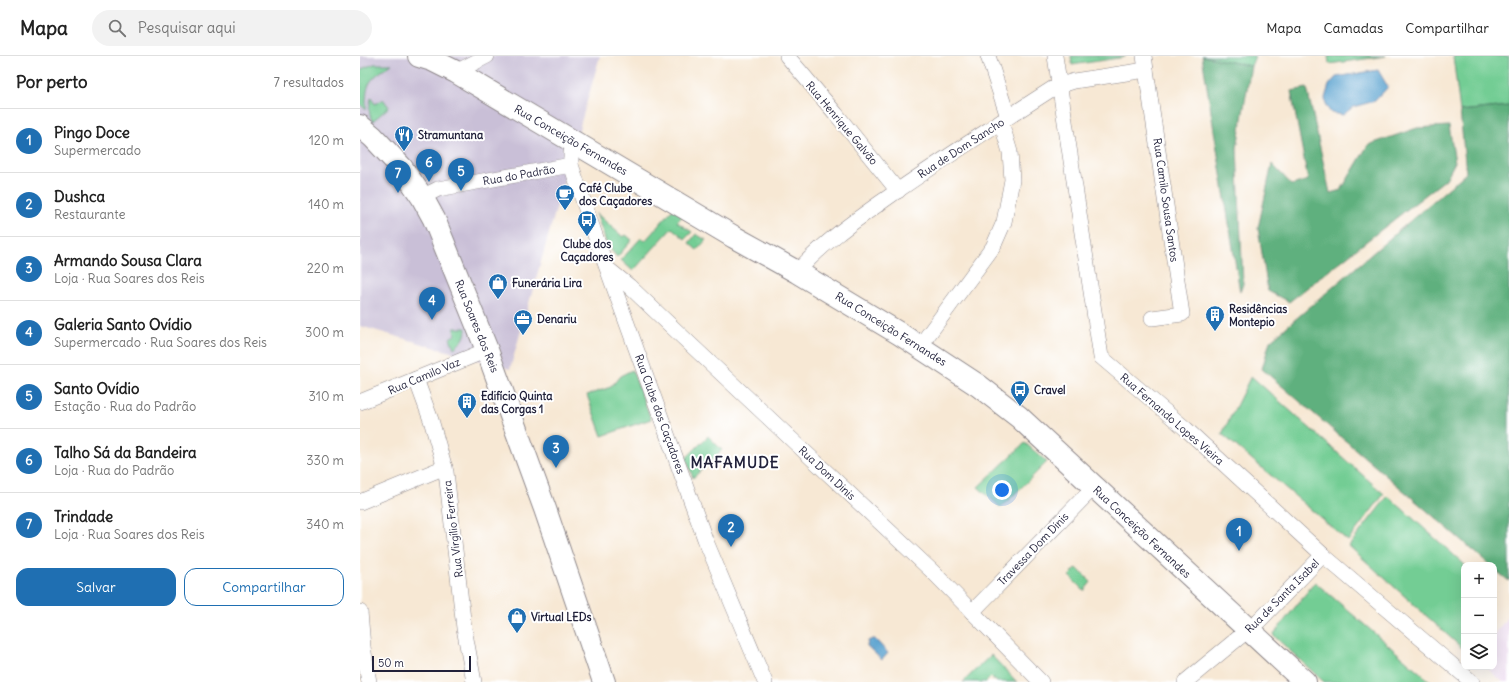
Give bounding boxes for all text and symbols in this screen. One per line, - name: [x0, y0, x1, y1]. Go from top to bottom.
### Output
- search box: [92, 10, 372, 46]
- text: Mapa: [20, 16, 68, 40]
- icon: search: [106, 17, 128, 39]
- text: Pesquisar aqui: [138, 18, 236, 37]
- text: Mapa: [1266, 19, 1301, 37]
- text: Camadas: [1323, 19, 1383, 37]
- text: Compartilhar: [1405, 19, 1489, 37]
- text: Por perto: [16, 71, 87, 93]
- text: 7 resultados: [274, 74, 344, 91]
- street label: Rua Henrique Galvão: [803, 78, 881, 168]
- street label: Rua Conceição Fernandes: [512, 102, 630, 178]
- street label: Rua de Dom Sancho: [915, 115, 1007, 181]
- text: Pingo Doce: [54, 123, 130, 142]
- restaurant icon: Stramuntana: [393, 124, 415, 152]
- place label: Stramuntana: [418, 128, 484, 142]
- text: 1: [26, 132, 32, 149]
- text: 120 m: [309, 132, 344, 149]
- street label: Rua Camilo Sousa Santos: [1150, 137, 1182, 263]
- text: Supermercado: [54, 142, 141, 159]
- pin: 6: [416, 149, 442, 182]
- pin: 5: [448, 158, 474, 191]
- pin: 7: [385, 160, 411, 193]
- street label: Rua do Padrão: [482, 162, 556, 188]
- place label: Café Clube dos Caçadores: [579, 181, 652, 209]
- cafe icon: Café Clube dos Caçadores: [554, 183, 576, 211]
- text: Dushca: [54, 187, 105, 206]
- text: 2: [25, 196, 33, 213]
- text: 140 m: [308, 196, 344, 213]
- text: Restaurante: [54, 206, 126, 223]
- bus stop icon: Clube dos Caçadores: [576, 209, 598, 237]
- place label: Clube dos Caçadores: [561, 237, 613, 265]
- text: Armando Sousa Clara: [54, 251, 202, 270]
- text: 3: [25, 260, 33, 277]
- text: 220 m: [307, 260, 344, 277]
- text: Loja · Rua Soares dos Reis: [54, 270, 205, 287]
- shop icon: Funerária Lira: [487, 272, 509, 300]
- place label: Funerária Lira: [512, 276, 583, 290]
- street label: Rua Soares dos Reis: [452, 278, 502, 374]
- pin: 4: [419, 287, 445, 320]
- street label: Rua Conceição Fernandes: [833, 289, 949, 369]
- place label: Residências Montepio: [1229, 302, 1287, 330]
- building icon: Residências Montepio: [1204, 304, 1226, 332]
- office icon: Denariu: [512, 308, 534, 336]
- place label: Denariu: [537, 312, 577, 326]
- text: Galeria Santo Ovídio: [54, 315, 192, 334]
- text: 4: [25, 324, 33, 341]
- text: 300 m: [305, 324, 344, 341]
- text: Supermercado · Rua Soares dos Reis: [54, 334, 267, 351]
- street label: Rua Clube dos Caçadores: [632, 352, 688, 476]
- street label: Rua Camilo Vaz: [386, 355, 462, 397]
- street label: Rua Fernando Lopes Vieira: [1117, 370, 1227, 468]
- text: Santo Ovídio: [54, 379, 139, 398]
- bus stop icon: Cravel: [1009, 379, 1031, 407]
- place label: Cravel: [1034, 383, 1066, 397]
- text: 5: [25, 388, 33, 405]
- text: 310 m: [309, 388, 344, 405]
- place label: Edifício Quinta das Corgas 1: [481, 389, 553, 417]
- building icon: Edifício Quinta das Corgas 1: [456, 391, 478, 419]
- text: Estação · Rua do Padrão: [54, 398, 196, 415]
- pin: 3: [543, 435, 569, 468]
- text: Talho Sá da Bandeira: [54, 443, 197, 462]
- street label: Rua Dom Dinis: [796, 443, 858, 503]
- text: 6: [25, 452, 33, 469]
- text: 330 m: [306, 452, 344, 469]
- district label: MAFAMUDE: [690, 453, 780, 472]
- text: Loja · Rua do Padrão: [54, 462, 174, 479]
- street label: Rua Virgílio Ferreira: [440, 480, 466, 578]
- your location: [992, 480, 1012, 500]
- street label: Rua Conceição Fernandes: [1090, 483, 1194, 581]
- text: Trindade: [54, 507, 113, 526]
- street label: Travessa Dom Dinis: [995, 510, 1071, 588]
- pin: 2: [718, 514, 744, 547]
- text: 7: [26, 516, 32, 533]
- text: 340 m: [306, 516, 344, 533]
- pin: 1: [1226, 518, 1252, 551]
- text: Loja · Rua Soares dos Reis: [54, 526, 205, 543]
- street label: Rua de Santa Isabel: [1242, 556, 1322, 636]
- map controls: [1461, 562, 1497, 670]
- button: +: [1461, 562, 1497, 598]
- button: Salvar: [16, 568, 176, 606]
- button: Compartilhar: [184, 568, 344, 606]
- button: −: [1461, 598, 1497, 634]
- shop icon: Virtual LEDs: [506, 606, 528, 634]
- place label: Virtual LEDs: [531, 610, 592, 624]
- button: layers: [1461, 634, 1497, 670]
- scale bar: [372, 654, 471, 673]
- text: 50 m: [378, 656, 404, 670]

